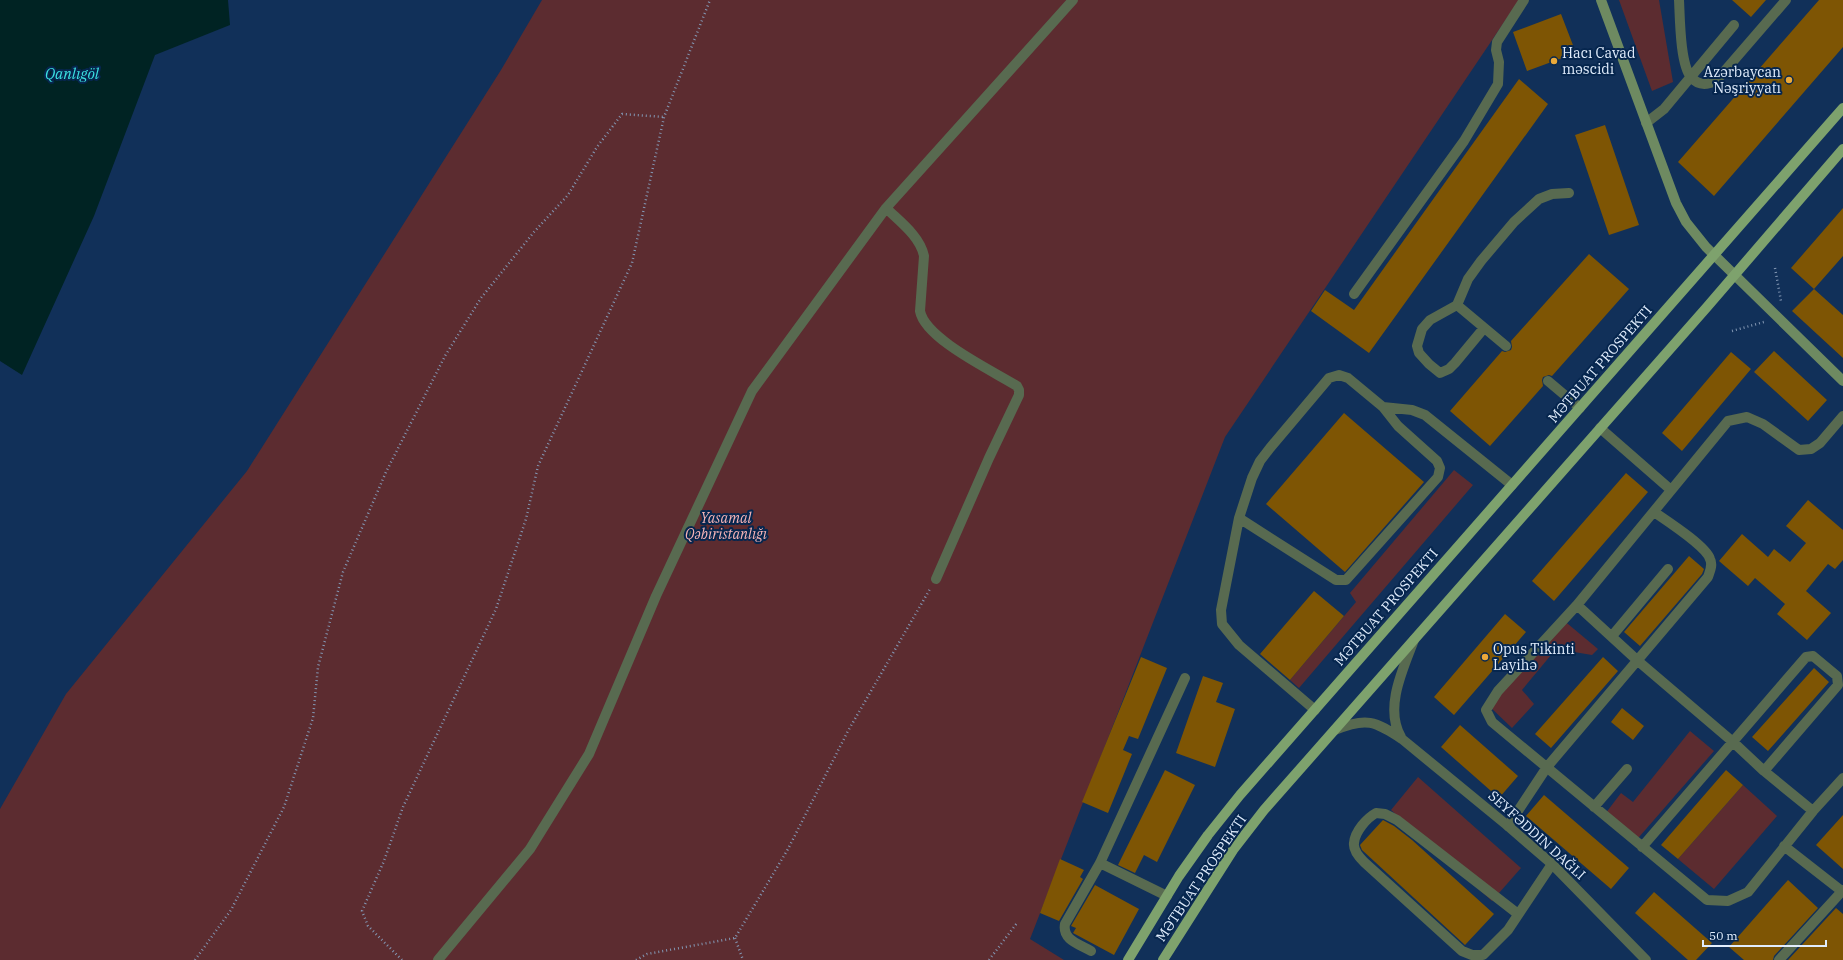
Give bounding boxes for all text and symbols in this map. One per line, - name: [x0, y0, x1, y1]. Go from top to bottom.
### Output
- place label: Hacı Cavad məscidi: [1562, 44, 1636, 78]
- marker: Hacı Cavad məscidi: [1549, 56, 1559, 66]
- place label: Azərbaycan Nəşriyyatı: [1703, 63, 1781, 97]
- water label: Qanlıgöl: [45, 64, 100, 83]
- marker: Azərbaycan Nəşriyyatı: [1784, 75, 1794, 85]
- street label: MƏTBUAT PROSPEKTI: [1544, 302, 1656, 426]
- park label: Yasamal Qəbiristanlığı: [685, 509, 768, 543]
- street label: MƏTBUAT PROSPEKTI: [1330, 545, 1442, 669]
- place label: Opus Tikinti Layihə: [1493, 640, 1575, 674]
- marker: Opus Tikinti Layihə: [1480, 652, 1490, 662]
- street label: SEYFƏDDIN DAĞLI: [1485, 786, 1590, 884]
- street label: MƏTBUAT PROSPEKTI: [1152, 811, 1250, 945]
- scale bar: [1703, 922, 1826, 948]
- text: 50 m: [1709, 928, 1738, 943]

